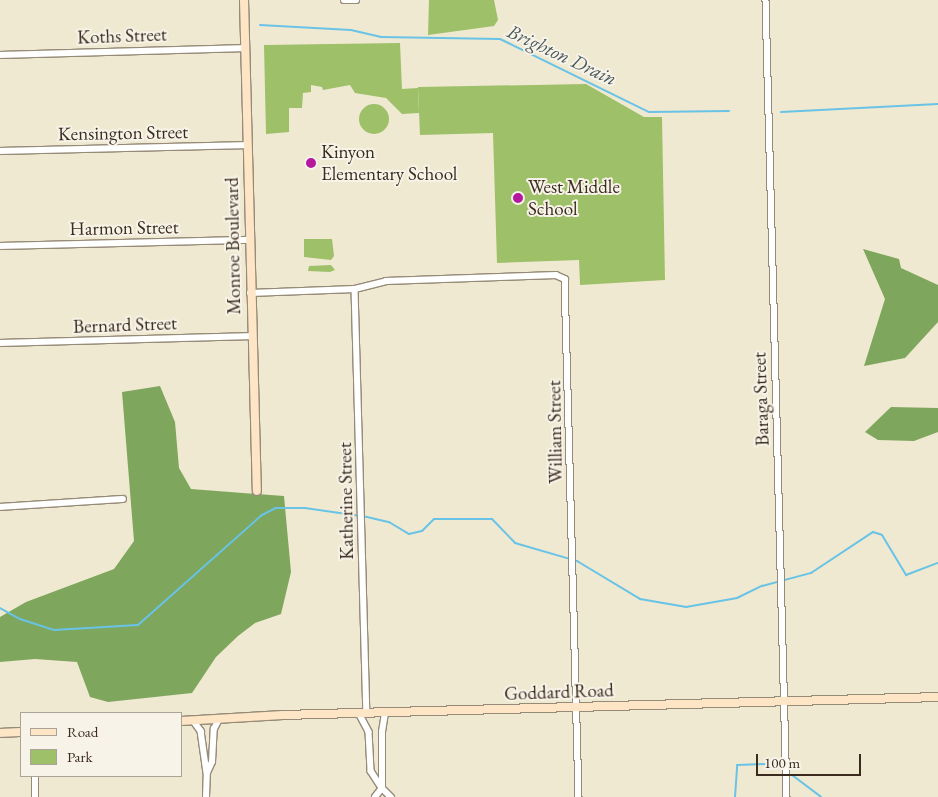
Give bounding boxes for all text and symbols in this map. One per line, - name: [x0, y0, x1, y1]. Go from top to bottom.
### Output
- water label: Brighton Drain: [504, 19, 620, 91]
- street label: Koths Street: [77, 23, 167, 49]
- street label: Kensington Street: [58, 120, 188, 146]
- place label: Kinyon Elementary School: [321, 141, 457, 185]
- marker: Kinyon Elementary School: [305, 157, 317, 169]
- place label: West Middle School: [528, 176, 620, 220]
- street label: Monroe Boulevard: [220, 177, 246, 315]
- marker: West Middle School: [512, 192, 524, 204]
- street label: Harmon Street: [69, 216, 179, 240]
- street label: Bernard Street: [73, 312, 177, 338]
- street label: Baraga Street: [748, 352, 774, 446]
- street label: William Street: [543, 380, 567, 484]
- street label: Katherine Street: [334, 442, 358, 560]
- street label: Goddard Road: [504, 679, 614, 705]
- legend: [20, 712, 182, 777]
- text: Road: [67, 722, 98, 741]
- scale bar: [758, 744, 863, 776]
- text: Park: [67, 747, 93, 766]
- text: 100 m: [764, 753, 800, 772]

